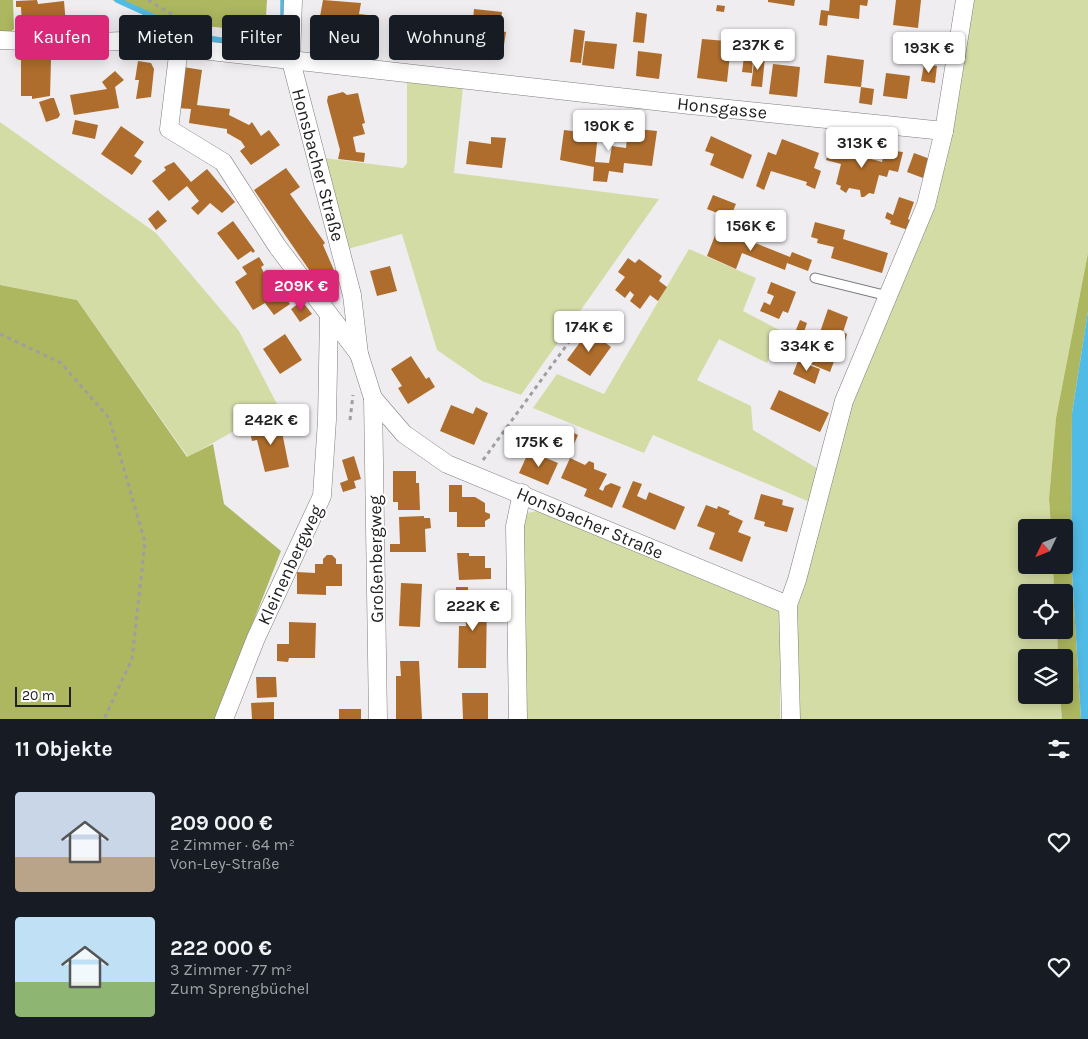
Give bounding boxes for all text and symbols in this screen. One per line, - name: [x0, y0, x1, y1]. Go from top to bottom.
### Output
- chip: Kaufen: [15, 15, 109, 60]
- chip: Mieten: [119, 15, 212, 60]
- chip: Filter: [222, 15, 300, 60]
- chip: Neu: [310, 15, 379, 60]
- chip: Wohnung: [389, 15, 504, 60]
- pin: 237K €: [717, 28, 799, 71]
- pin: 193K €: [888, 32, 970, 74]
- text: 237K €: [732, 35, 784, 54]
- text: 193K €: [904, 38, 954, 57]
- street label: Honsbacher Straße: [287, 86, 349, 244]
- street label: Honsgasse: [676, 92, 768, 124]
- pin: 190K €: [568, 110, 650, 152]
- text: 190K €: [584, 116, 634, 135]
- pin: 313K €: [821, 126, 903, 169]
- text: 313K €: [837, 133, 887, 152]
- pin: 156K €: [710, 210, 792, 252]
- text: 156K €: [726, 216, 776, 235]
- pin: 209K €: [260, 270, 342, 312]
- text: 209K €: [274, 276, 328, 295]
- pin: 174K €: [548, 310, 630, 353]
- text: 174K €: [565, 317, 613, 336]
- pin: 334K €: [766, 330, 848, 372]
- text: 334K €: [780, 336, 834, 355]
- pin: 242K €: [230, 404, 312, 446]
- text: 242K €: [244, 410, 298, 429]
- pin: 175K €: [498, 426, 580, 468]
- text: 175K €: [515, 432, 563, 451]
- street label: Honsbacher Straße: [513, 482, 667, 564]
- street label: Großenbergweg: [364, 495, 388, 623]
- street label: Kleinenbergweg: [252, 501, 328, 629]
- north arrow: [1018, 519, 1072, 574]
- map controls: [1018, 519, 1073, 704]
- button: locate: [1018, 584, 1073, 639]
- pin: 222K €: [432, 590, 514, 632]
- text: 222K €: [446, 596, 500, 615]
- button: layers: [1018, 649, 1073, 704]
- scale bar: [15, 684, 71, 707]
- text: 20 m: [22, 687, 55, 704]
- icon: filters: [1045, 735, 1073, 763]
- text: 11 Objekte: [15, 737, 113, 761]
- text: 209 000 €: [170, 811, 273, 835]
- icon: home: [55, 812, 115, 872]
- icon: heart: [1045, 828, 1073, 856]
- text: 2 Zimmer · 64 m²: [170, 835, 295, 854]
- text: Von-Ley-Straße: [170, 854, 279, 873]
- text: 222 000 €: [170, 936, 272, 960]
- icon: home: [55, 937, 115, 997]
- icon: heart: [1045, 953, 1073, 981]
- text: 3 Zimmer · 77 m²: [170, 960, 292, 979]
- text: Zum Sprengbüchel: [170, 979, 309, 998]

